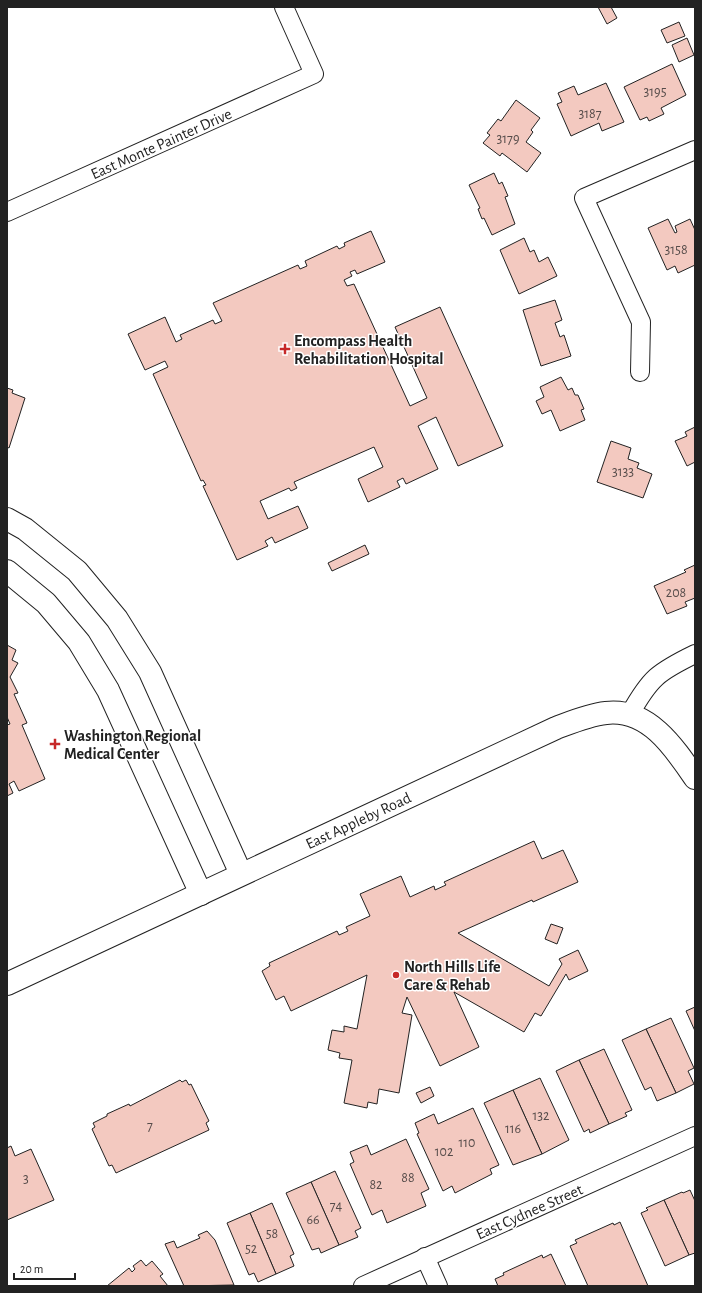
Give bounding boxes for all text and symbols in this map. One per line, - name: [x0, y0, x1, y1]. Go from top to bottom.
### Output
- house number: 3195: [643, 85, 667, 99]
- street label: East Monte Painter Drive: [89, 106, 234, 182]
- house number: 3187: [578, 107, 602, 121]
- house number: 3179: [496, 132, 520, 146]
- house number: 3158: [664, 243, 688, 257]
- place label: Encompass Health Rehabilitation Hospital: [294, 333, 444, 367]
- marker: Encompass Health Rehabilitation Hospital: [279, 343, 291, 355]
- house number: 3133: [612, 465, 634, 479]
- house number: 208: [666, 586, 686, 600]
- place label: Washington Regional Medical Center: [64, 728, 201, 762]
- marker: Washington Regional Medical Center: [49, 738, 61, 750]
- street label: East Appleby Road: [303, 790, 414, 853]
- place label: North Hills Life Care & Rehab: [404, 959, 501, 993]
- marker: North Hills Life Care & Rehab: [391, 970, 401, 980]
- house number: 132: [533, 1109, 549, 1123]
- house number: 7: [147, 1119, 153, 1133]
- house number: 116: [505, 1122, 521, 1136]
- house number: 110: [458, 1136, 476, 1150]
- house number: 102: [435, 1145, 453, 1159]
- house number: 88: [401, 1171, 415, 1185]
- house number: 3: [23, 1172, 29, 1186]
- house number: 82: [369, 1178, 383, 1192]
- street label: East Cydnee Street: [474, 1181, 586, 1243]
- house number: 74: [330, 1199, 343, 1213]
- house number: 66: [306, 1213, 320, 1227]
- house number: 58: [266, 1227, 278, 1241]
- house number: 52: [245, 1242, 257, 1256]
- scale bar: [14, 1255, 75, 1281]
- text: 20 m: [20, 1263, 43, 1275]

